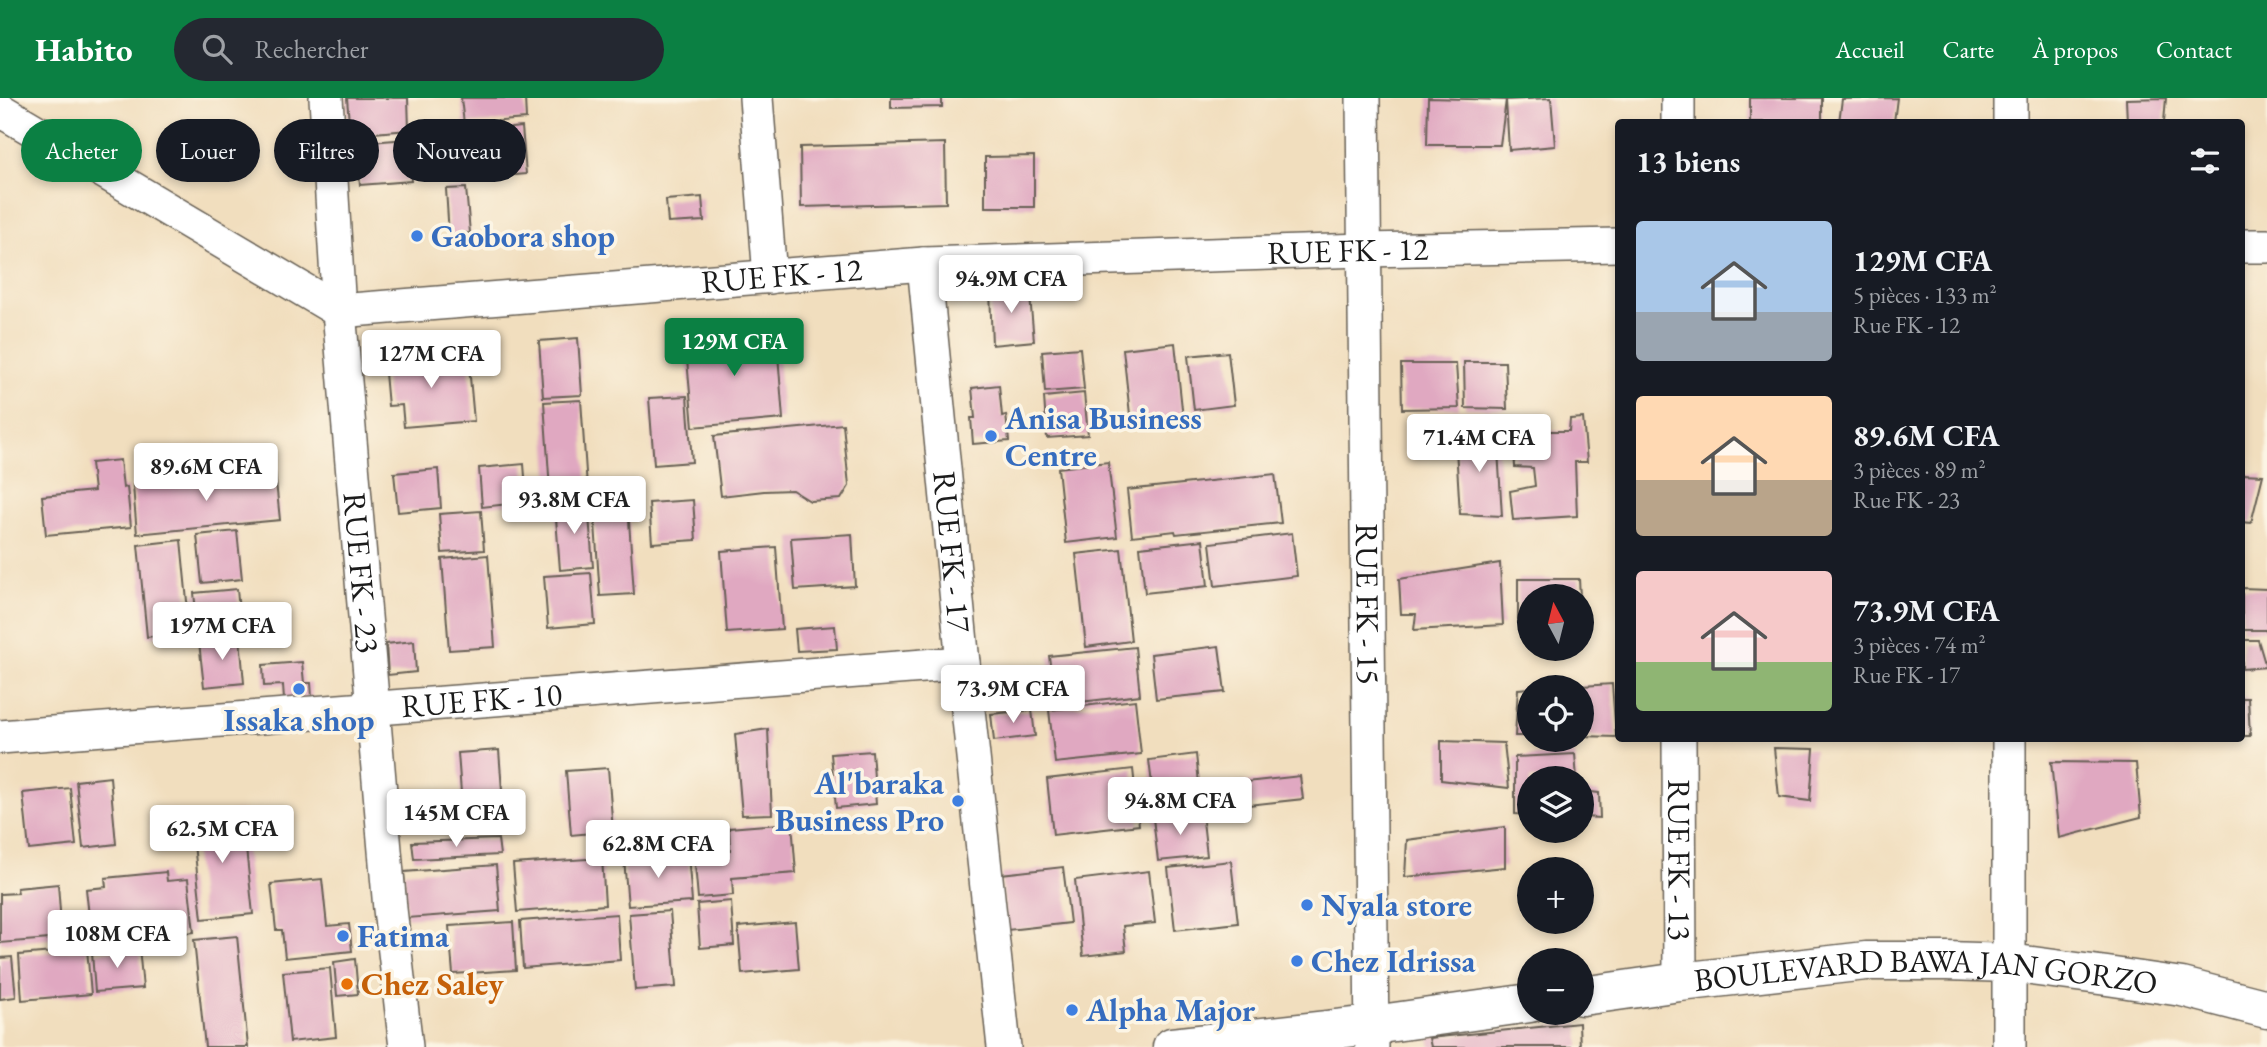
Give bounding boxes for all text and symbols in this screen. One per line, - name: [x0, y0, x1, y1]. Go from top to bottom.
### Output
- search box: [174, 18, 664, 81]
- text: Habito: [35, 28, 132, 71]
- icon: search: [198, 30, 236, 68]
- text: Rechercher: [254, 32, 369, 66]
- text: Accueil: [1835, 34, 1905, 65]
- text: Carte: [1943, 34, 1994, 65]
- text: À propos: [2032, 34, 2118, 65]
- text: Contact: [2156, 34, 2232, 65]
- chip: Acheter: [21, 119, 142, 182]
- chip: Louer: [156, 119, 260, 182]
- chip: Filtres: [274, 119, 379, 182]
- chip: Nouveau: [393, 119, 526, 182]
- text: 13 biens: [1636, 142, 1740, 181]
- icon: filters: [2186, 142, 2224, 180]
- place label: Gaobora shop: [431, 215, 615, 257]
- marker: Gaobora shop: [409, 228, 425, 244]
- street label: RUE FK - 12: [1266, 228, 1430, 274]
- text: 129M CFA: [1853, 241, 1992, 280]
- street label: RUE FK - 12: [699, 248, 864, 303]
- icon: home: [1692, 249, 1776, 333]
- pin: 94.9M CFA: [931, 256, 1091, 315]
- text: 94.9M CFA: [955, 263, 1067, 293]
- text: 5 pièces · 133 m²: [1853, 280, 1997, 310]
- text: Rue FK - 12: [1853, 310, 1960, 340]
- pin: 129M CFA: [662, 318, 806, 378]
- text: 129M CFA: [681, 326, 787, 356]
- pin: 127M CFA: [359, 330, 503, 390]
- text: 127M CFA: [378, 338, 484, 368]
- place label: Anisa Business Centre: [1004, 397, 1202, 476]
- pin: 71.4M CFA: [1399, 414, 1559, 474]
- text: 89.6M CFA: [1853, 416, 2000, 455]
- text: 71.4M CFA: [1423, 422, 1535, 452]
- icon: home: [1692, 424, 1776, 508]
- marker: Anisa Business Centre: [983, 428, 999, 444]
- pin: 89.6M CFA: [126, 444, 286, 503]
- text: 89.6M CFA: [150, 451, 262, 481]
- text: 3 pièces · 89 m²: [1853, 455, 1986, 485]
- street label: RUE FK - 17: [923, 469, 981, 635]
- pin: 93.8M CFA: [494, 476, 654, 536]
- text: 93.8M CFA: [518, 484, 630, 514]
- text: Rue FK - 23: [1853, 485, 1960, 515]
- street label: RUE FK - 23: [334, 490, 389, 655]
- street label: RUE FK - 15: [1346, 523, 1390, 685]
- north arrow: [1517, 584, 1594, 662]
- map controls: [1517, 584, 1594, 1025]
- text: 73.9M CFA: [1853, 591, 2000, 630]
- icon: home: [1692, 599, 1776, 683]
- pin: 197M CFA: [150, 602, 294, 662]
- text: 197M CFA: [169, 610, 275, 640]
- text: 3 pièces · 74 m²: [1853, 630, 1986, 660]
- text: Rue FK - 17: [1853, 660, 1960, 690]
- pin: 73.9M CFA: [933, 666, 1093, 725]
- street label: RUE FK - 10: [399, 673, 564, 727]
- text: 73.9M CFA: [957, 673, 1069, 703]
- button: locate: [1517, 675, 1594, 752]
- marker: Issaka shop: [291, 681, 307, 697]
- place label: Issaka shop: [224, 699, 374, 741]
- place label: Al'baraka Business Pro: [775, 762, 945, 841]
- button: layers: [1517, 766, 1594, 843]
- pin: 94.8M CFA: [1100, 778, 1260, 837]
- street label: RUE FK - 13: [1658, 779, 1701, 941]
- text: 94.8M CFA: [1124, 785, 1236, 815]
- pin: 145M CFA: [384, 790, 528, 849]
- marker: Al'baraka Business Pro: [950, 793, 966, 809]
- text: 145M CFA: [403, 797, 509, 827]
- pin: 62.5M CFA: [142, 806, 302, 865]
- text: 62.5M CFA: [166, 813, 278, 843]
- pin: 62.8M CFA: [578, 820, 738, 880]
- text: 62.8M CFA: [602, 828, 714, 858]
- button: +: [1517, 857, 1594, 934]
- place label: Nyala store: [1321, 884, 1472, 926]
- marker: Nyala store: [1299, 897, 1315, 913]
- pin: 108M CFA: [45, 910, 189, 970]
- place label: Fatima: [357, 915, 450, 957]
- text: 108M CFA: [64, 918, 170, 948]
- marker: Fatima: [335, 928, 351, 944]
- place label: Chez Idrissa: [1311, 940, 1477, 982]
- street label: BOULEVARD BAWA JAN GORZO: [1692, 940, 2160, 1004]
- button: −: [1517, 948, 1594, 1025]
- marker: Chez Idrissa: [1289, 953, 1305, 969]
- place label: Chez Saley: [361, 963, 504, 1005]
- marker: Chez Saley: [339, 976, 355, 992]
- place label: Alpha Major: [1085, 989, 1256, 1031]
- marker: Alpha Major: [1064, 1002, 1080, 1018]

